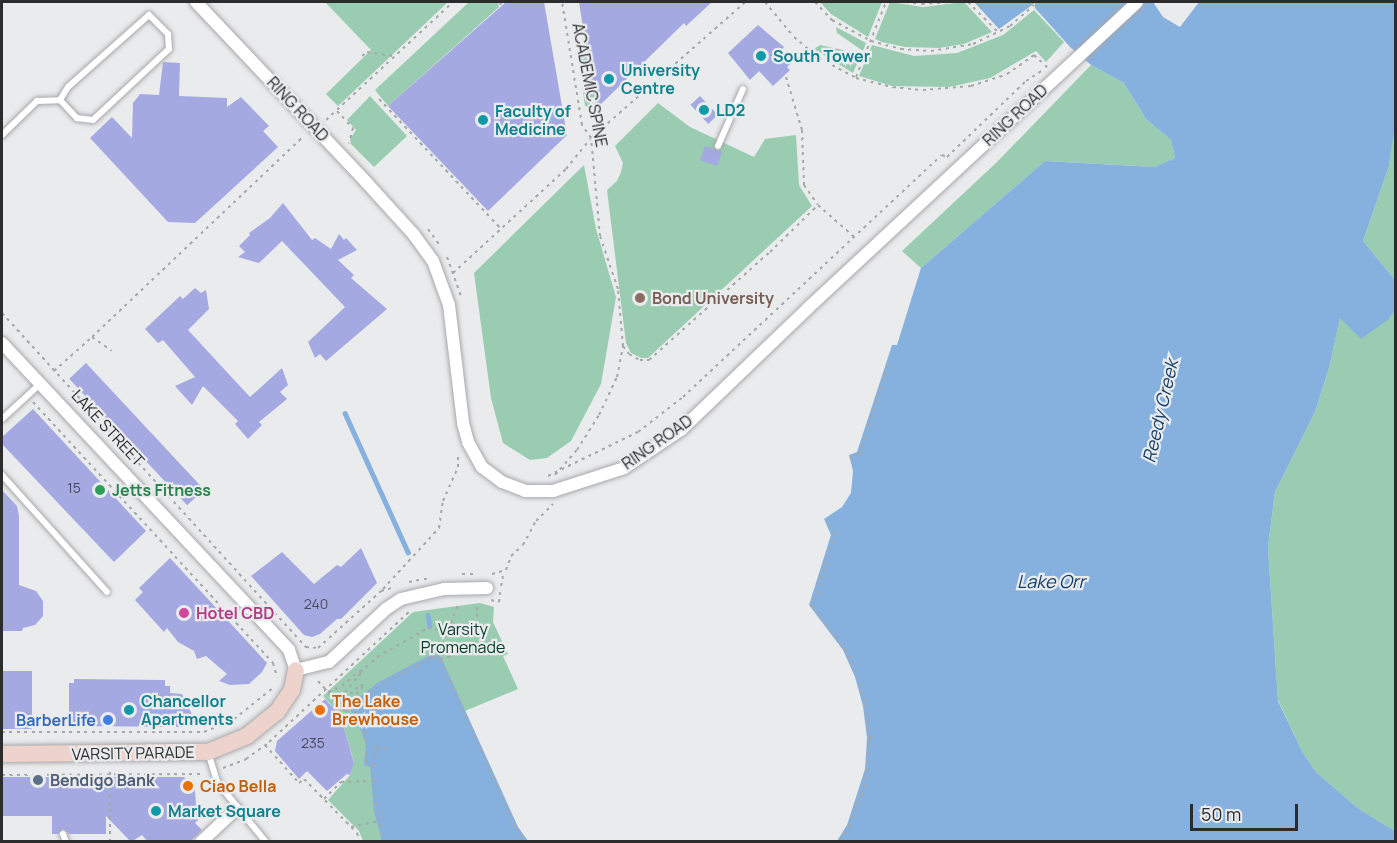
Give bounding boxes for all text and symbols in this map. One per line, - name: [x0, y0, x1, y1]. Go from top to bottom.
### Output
- street label: ACADEMIC SPINE: [569, 21, 611, 149]
- place label: South Tower: [773, 46, 870, 66]
- marker: South Tower: [754, 49, 768, 63]
- place label: University Centre: [621, 60, 700, 98]
- marker: University Centre: [602, 72, 616, 86]
- street label: RING ROAD: [263, 73, 333, 145]
- street label: RING ROAD: [979, 80, 1051, 150]
- place label: LD2: [716, 100, 745, 120]
- place label: Faculty of Medicine: [495, 101, 571, 139]
- marker: LD2: [697, 103, 711, 117]
- marker: Faculty of Medicine: [476, 113, 490, 127]
- place label: Bond University: [652, 288, 774, 308]
- marker: Bond University: [633, 291, 647, 305]
- water label: Reedy Creek: [1138, 357, 1182, 465]
- street label: LAKE STREET: [68, 386, 148, 470]
- street label: RING ROAD: [618, 411, 696, 473]
- house number: 15: [67, 480, 81, 496]
- place label: Jetts Fitness: [112, 480, 211, 500]
- marker: Jetts Fitness: [93, 483, 107, 497]
- water label: Lake Orr: [1017, 570, 1085, 592]
- house number: 240: [304, 596, 328, 612]
- place label: Hotel CBD: [196, 603, 274, 623]
- marker: Hotel CBD: [177, 606, 191, 620]
- park label: Varsity Promenade: [421, 619, 505, 657]
- place label: Chancellor Apartments: [141, 691, 233, 729]
- place label: The Lake Brewhouse: [332, 691, 419, 729]
- marker: Chancellor Apartments: [122, 703, 136, 717]
- marker: The Lake Brewhouse: [313, 703, 327, 717]
- place label: BarberLife: [16, 710, 96, 730]
- marker: BarberLife: [101, 713, 115, 727]
- house number: 235: [301, 735, 325, 751]
- street label: VARSITY PARADE: [71, 742, 195, 764]
- place label: Bendigo Bank: [50, 770, 155, 790]
- marker: Bendigo Bank: [31, 773, 45, 787]
- place label: Ciao Bella: [200, 776, 277, 796]
- marker: Ciao Bella: [181, 779, 195, 793]
- scale bar: [1193, 792, 1301, 830]
- place label: Market Square: [168, 801, 281, 821]
- text: 50 m: [1201, 802, 1241, 826]
- marker: Market Square: [149, 804, 163, 818]

